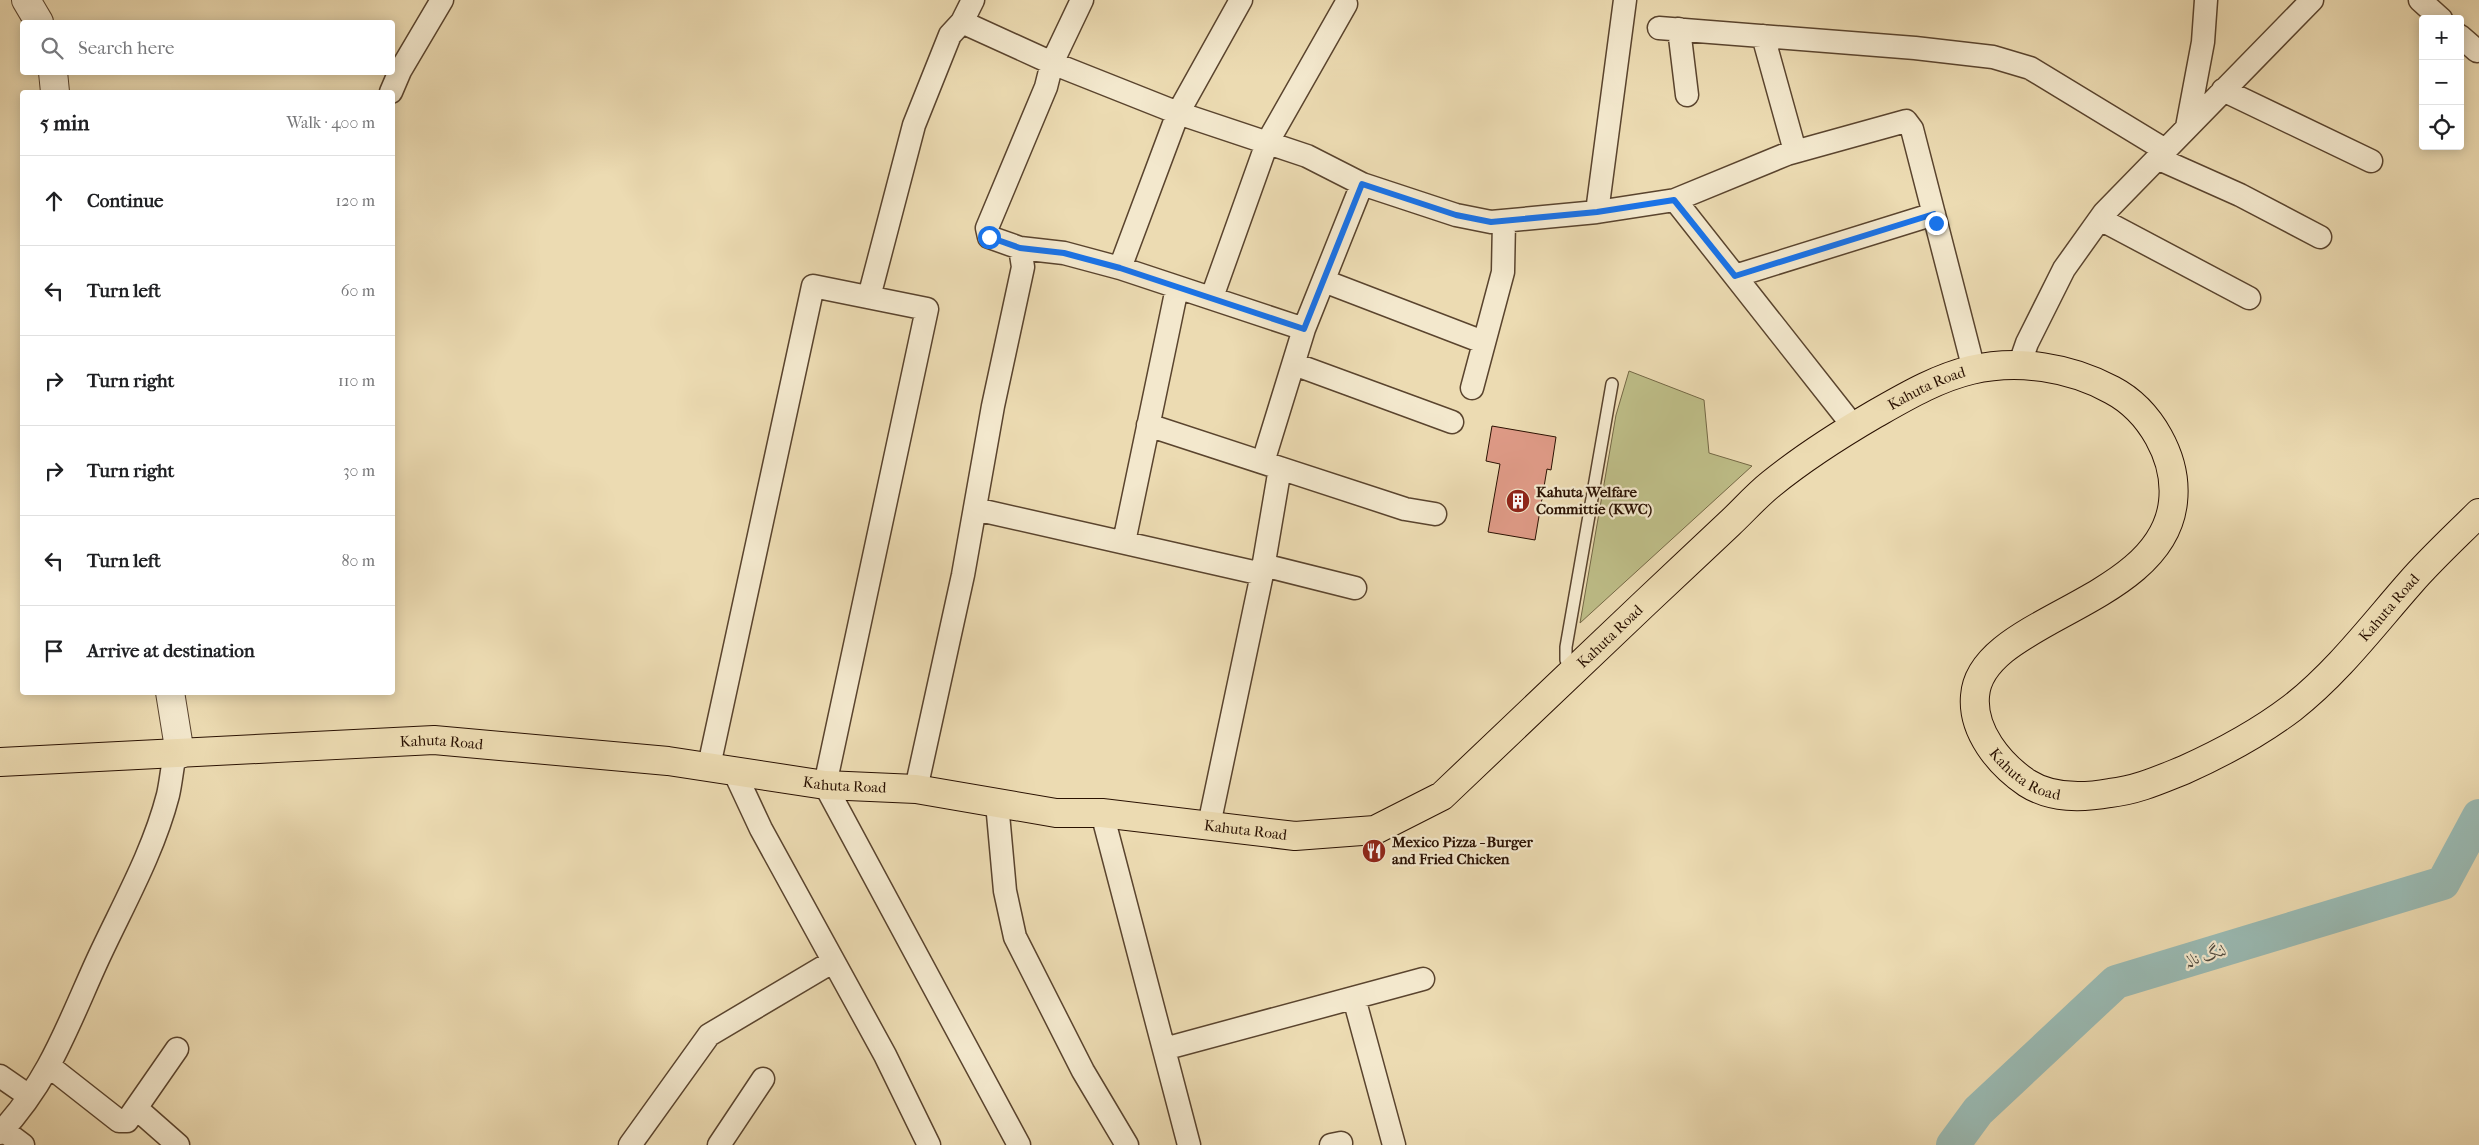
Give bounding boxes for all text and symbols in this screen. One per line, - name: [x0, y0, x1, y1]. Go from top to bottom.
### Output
- map controls: [2419, 15, 2464, 150]
- button: +: [2419, 15, 2464, 60]
- search box: [20, 20, 395, 75]
- icon: search: [38, 34, 66, 62]
- text: Search here: [78, 37, 174, 59]
- button: −: [2419, 60, 2464, 105]
- button: locate: [2419, 105, 2464, 150]
- text: 5 min: [40, 111, 89, 135]
- text: Walk · 400 m: [286, 113, 375, 132]
- icon: ahead: [40, 187, 68, 215]
- text: Continue: [87, 190, 163, 212]
- text: 120 m: [336, 191, 375, 210]
- route end: [1925, 212, 1948, 235]
- route start: [978, 226, 1001, 249]
- icon: left: [40, 277, 68, 305]
- text: Turn left: [87, 280, 161, 302]
- text: 60 m: [341, 281, 375, 300]
- street label: Kahuta Road: [1885, 363, 1968, 414]
- icon: right: [40, 367, 68, 395]
- text: Turn right: [87, 370, 174, 392]
- text: 110 m: [338, 371, 375, 390]
- icon: right: [40, 457, 68, 485]
- text: Turn right: [87, 460, 174, 482]
- text: 30 m: [343, 461, 375, 480]
- place label: Kahuta Welfare Committie (KWC): [1536, 483, 1652, 518]
- building icon: Kahuta Welfare Committie (KWC): [1505, 488, 1531, 514]
- icon: left: [40, 547, 68, 575]
- text: Turn left: [87, 550, 161, 572]
- text: 80 m: [341, 551, 375, 570]
- street label: Kahuta Road: [2355, 569, 2424, 645]
- street label: Kahuta Road: [1573, 600, 1647, 672]
- icon: arrive: [40, 637, 68, 665]
- text: Arrive at destination: [87, 640, 255, 662]
- street label: Kahuta Road: [399, 731, 485, 753]
- street label: Kahuta Road: [1985, 745, 2063, 804]
- street label: Kahuta Road: [802, 773, 888, 797]
- street label: Kahuta Road: [1203, 816, 1289, 844]
- place label: Mexico Pizza - Burger and Fried Chicken: [1391, 833, 1533, 868]
- restaurant icon: Mexico Pizza - Burger and Fried Chicken: [1361, 838, 1387, 864]
- water label: لنگ نالہ: [2181, 939, 2229, 971]

